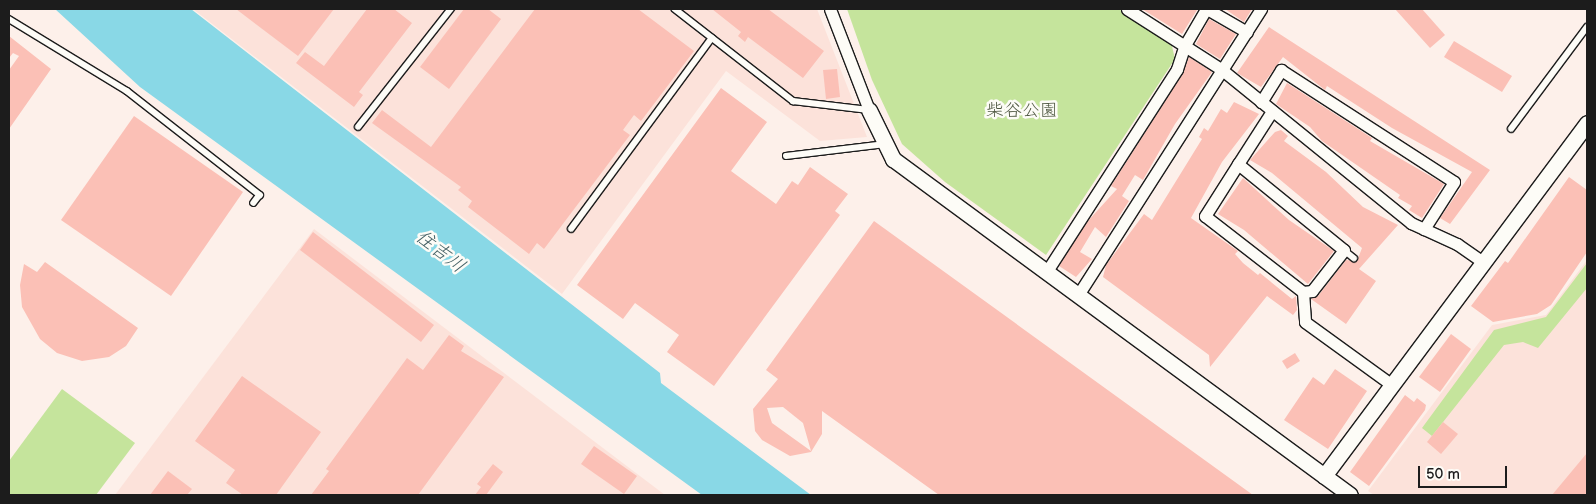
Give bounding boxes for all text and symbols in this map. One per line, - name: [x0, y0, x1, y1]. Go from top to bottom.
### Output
- park label: 柴谷公園: [986, 100, 1058, 122]
- water label: 住吉川: [411, 225, 469, 279]
- scale bar: [1421, 456, 1510, 488]
- text: 50 m: [1426, 465, 1460, 484]

